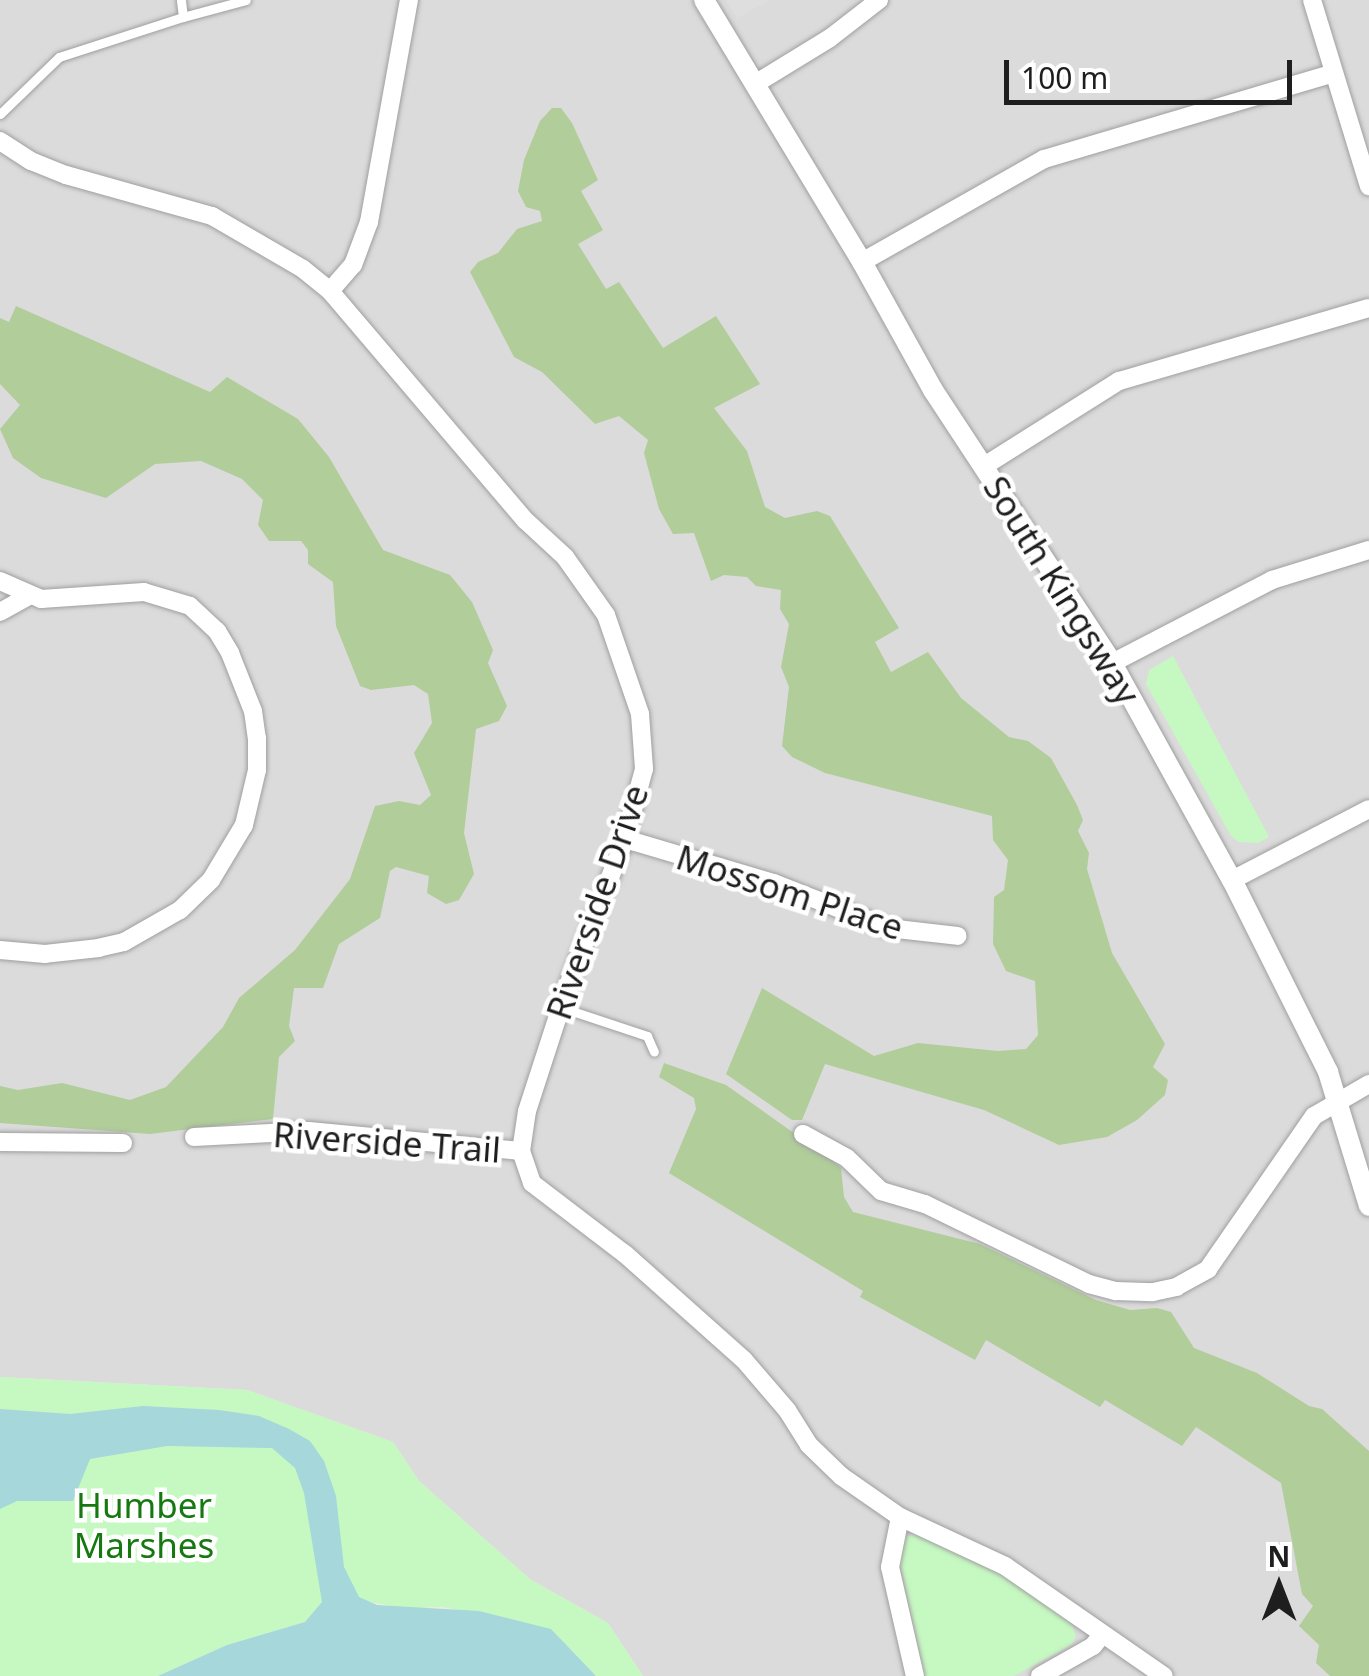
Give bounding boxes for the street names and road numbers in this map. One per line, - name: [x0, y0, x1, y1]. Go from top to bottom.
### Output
- street label: South Kingsway: [975, 468, 1149, 712]
- street label: Riverside Drive: [537, 779, 657, 1025]
- street label: Mossom Place: [671, 836, 909, 948]
- street label: Riverside Trail: [272, 1113, 502, 1171]

